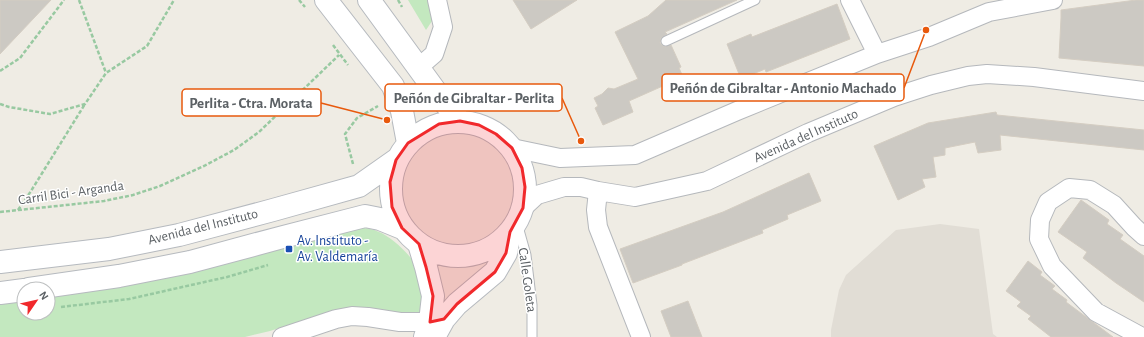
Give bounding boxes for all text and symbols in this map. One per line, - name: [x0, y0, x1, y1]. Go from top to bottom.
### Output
- callout: Peñón de Gibraltar - Antonio Machado: [662, 74, 904, 101]
- text: Peñón de Gibraltar - Antonio Machado: [670, 81, 896, 96]
- callout: Peñón de Gibraltar - Perlita: [385, 84, 562, 111]
- callout: Perlita - Ctra. Morata: [182, 89, 321, 116]
- text: Peñón de Gibraltar - Perlita: [393, 91, 555, 106]
- text: Perlita - Ctra. Morata: [189, 96, 313, 111]
- street label: Avenida del Instituto: [752, 107, 860, 165]
- street label: Carril Bici - Arganda: [17, 179, 125, 207]
- street label: Avenida del Instituto: [147, 207, 260, 247]
- place label: Av. Instituto - Av. Valdemaría: [297, 234, 378, 264]
- marker: Av. Instituto - Av. Valdemaría: [284, 244, 294, 254]
- street label: Calle Goleta: [516, 247, 539, 314]
- north arrow: [16, 281, 56, 321]
- text: N: [37, 289, 51, 302]

